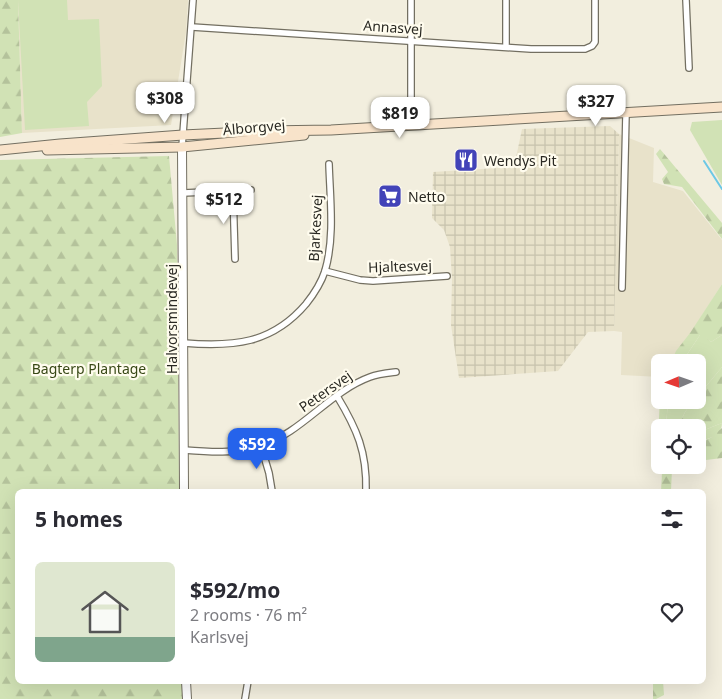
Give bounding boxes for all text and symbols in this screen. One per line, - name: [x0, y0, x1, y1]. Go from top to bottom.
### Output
- street label: Annasvej: [363, 15, 423, 39]
- pin: $308: [135, 82, 195, 124]
- pin: $327: [566, 84, 626, 127]
- text: $308: [147, 87, 183, 109]
- text: $327: [578, 90, 614, 112]
- pin: $819: [370, 96, 430, 139]
- text: $819: [382, 102, 418, 124]
- street label: Ålborgvej: [222, 115, 286, 139]
- restaurant icon: Wendys Pit: [453, 147, 479, 173]
- place label: Wendys Pit: [484, 151, 557, 170]
- pin: $512: [194, 182, 254, 225]
- supermarket icon: Netto: [377, 183, 403, 209]
- place label: Netto: [408, 187, 445, 206]
- text: $512: [206, 188, 242, 210]
- street label: Bjarkesvej: [304, 194, 326, 262]
- street label: Hjaltesvej: [368, 255, 432, 277]
- street label: Halvorsmindevej: [162, 264, 181, 374]
- north arrow: [651, 354, 706, 409]
- map controls: [651, 354, 706, 474]
- park label: Bagterp Plantage: [32, 359, 146, 378]
- street label: Petersvej: [295, 366, 355, 416]
- button: locate: [651, 419, 706, 474]
- pin: $592: [227, 428, 287, 470]
- text: $592: [239, 433, 275, 455]
- text: 5 homes: [35, 505, 123, 533]
- icon: filters: [658, 505, 686, 533]
- text: $592/mo: [190, 576, 280, 604]
- icon: home: [75, 582, 135, 642]
- icon: heart: [658, 598, 686, 626]
- text: 2 rooms · 76 m²: [190, 604, 307, 626]
- text: Karlsvej: [190, 626, 249, 648]

